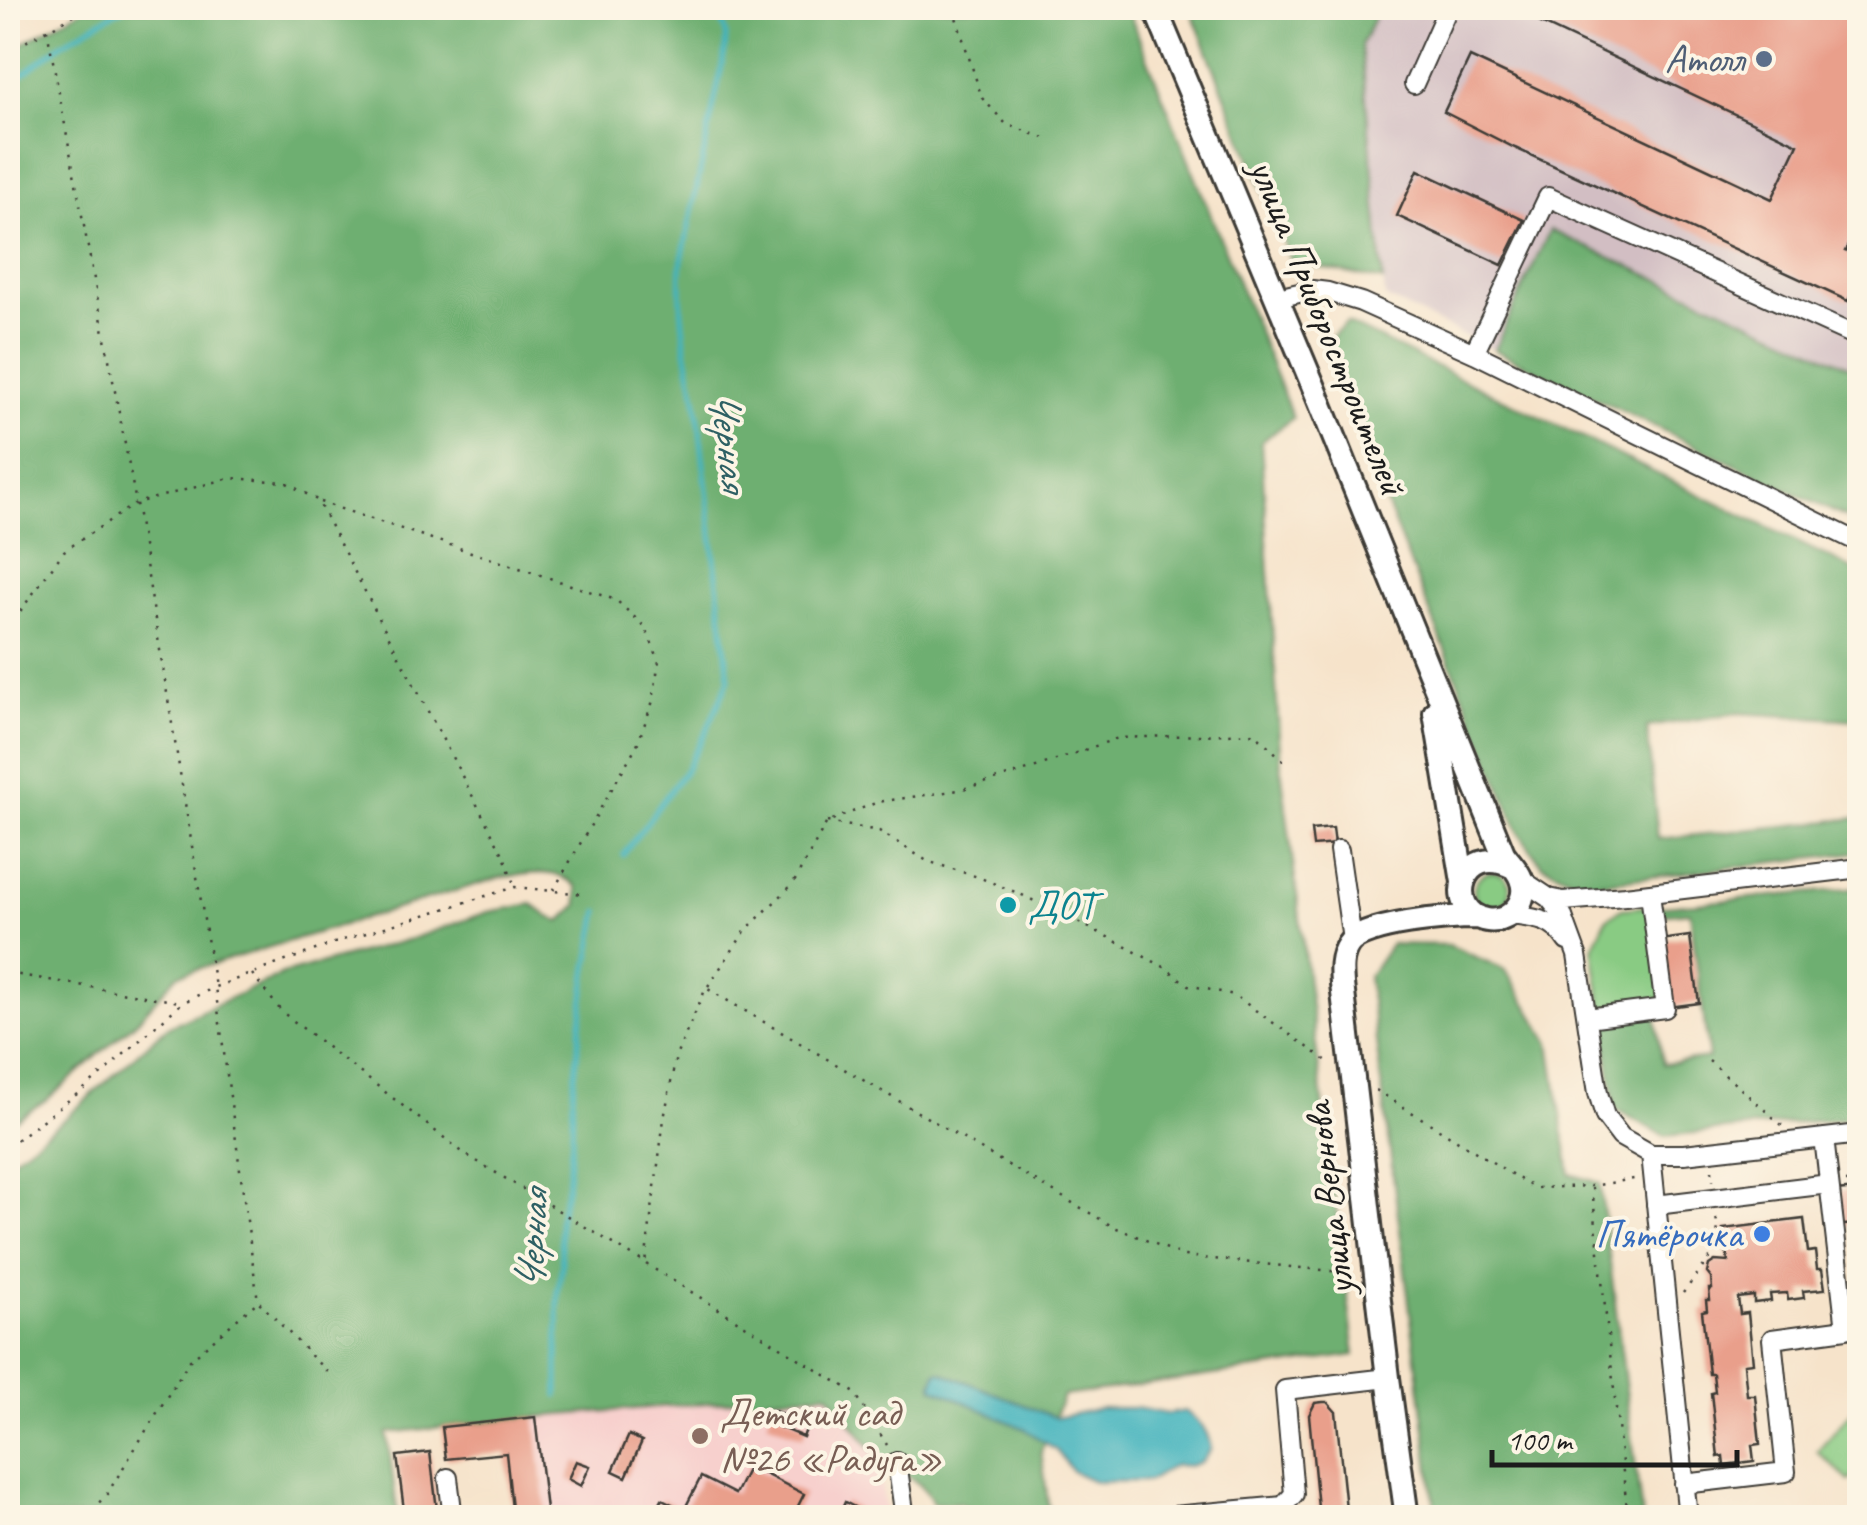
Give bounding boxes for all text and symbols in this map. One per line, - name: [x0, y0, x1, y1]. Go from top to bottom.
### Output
- place label: Атолл: [1665, 34, 1747, 84]
- marker: Атолл: [1753, 48, 1775, 70]
- street label: улица Приборостроителей: [1237, 150, 1419, 504]
- water label: Черная: [697, 387, 762, 499]
- place label: ДОТ: [1028, 880, 1105, 930]
- marker: ДОТ: [997, 894, 1019, 916]
- street label: улица Вернова: [1292, 1096, 1366, 1300]
- water label: Черная: [503, 1183, 561, 1292]
- place label: Пятёрочка: [1595, 1209, 1745, 1259]
- marker: Пятёрочка: [1751, 1223, 1773, 1245]
- place label: Детский сад №26 «Радуга»: [720, 1388, 943, 1484]
- scale bar: [1492, 1405, 1737, 1467]
- text: 100 m: [1507, 1421, 1574, 1459]
- marker: Детский сад №26 «Радуга»: [689, 1425, 711, 1447]

